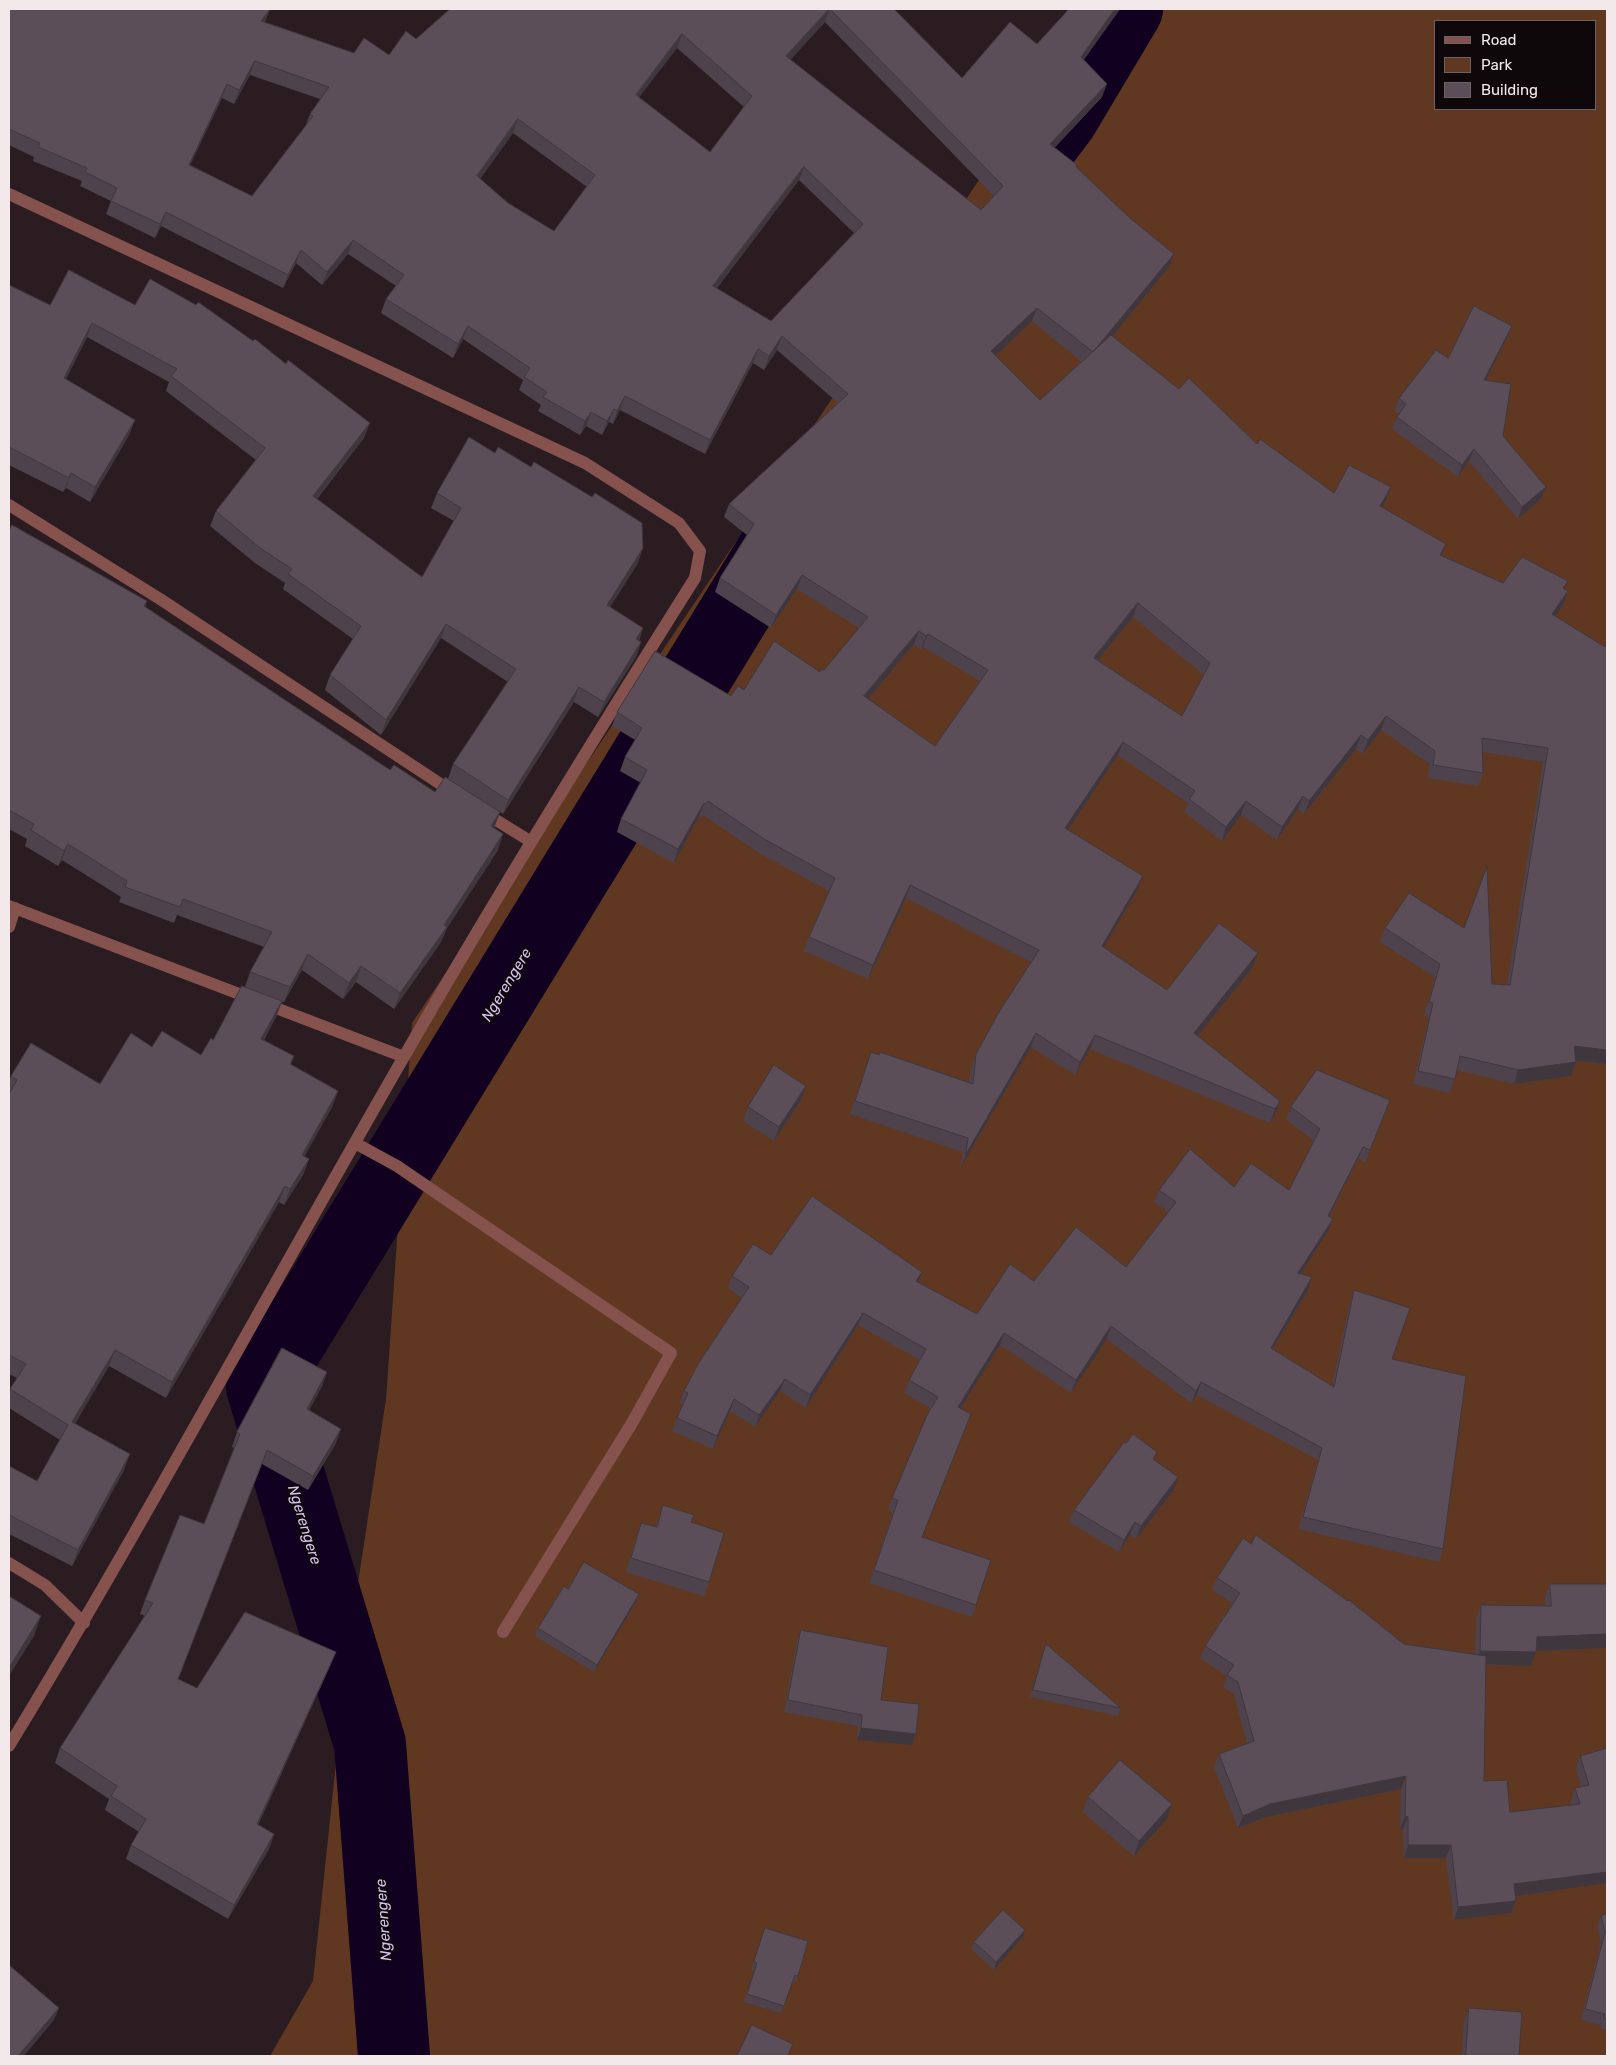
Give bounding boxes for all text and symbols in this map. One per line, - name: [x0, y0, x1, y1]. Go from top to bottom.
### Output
- legend: [1434, 20, 1596, 110]
- text: Road: [1481, 31, 1517, 49]
- text: Park: [1481, 56, 1512, 74]
- text: Building: [1481, 81, 1538, 99]
- water label: Ngerengere: [478, 945, 536, 1025]
- water label: Ngerengere: [283, 1483, 325, 1567]
- water label: Ngerengere: [372, 1878, 396, 1962]

